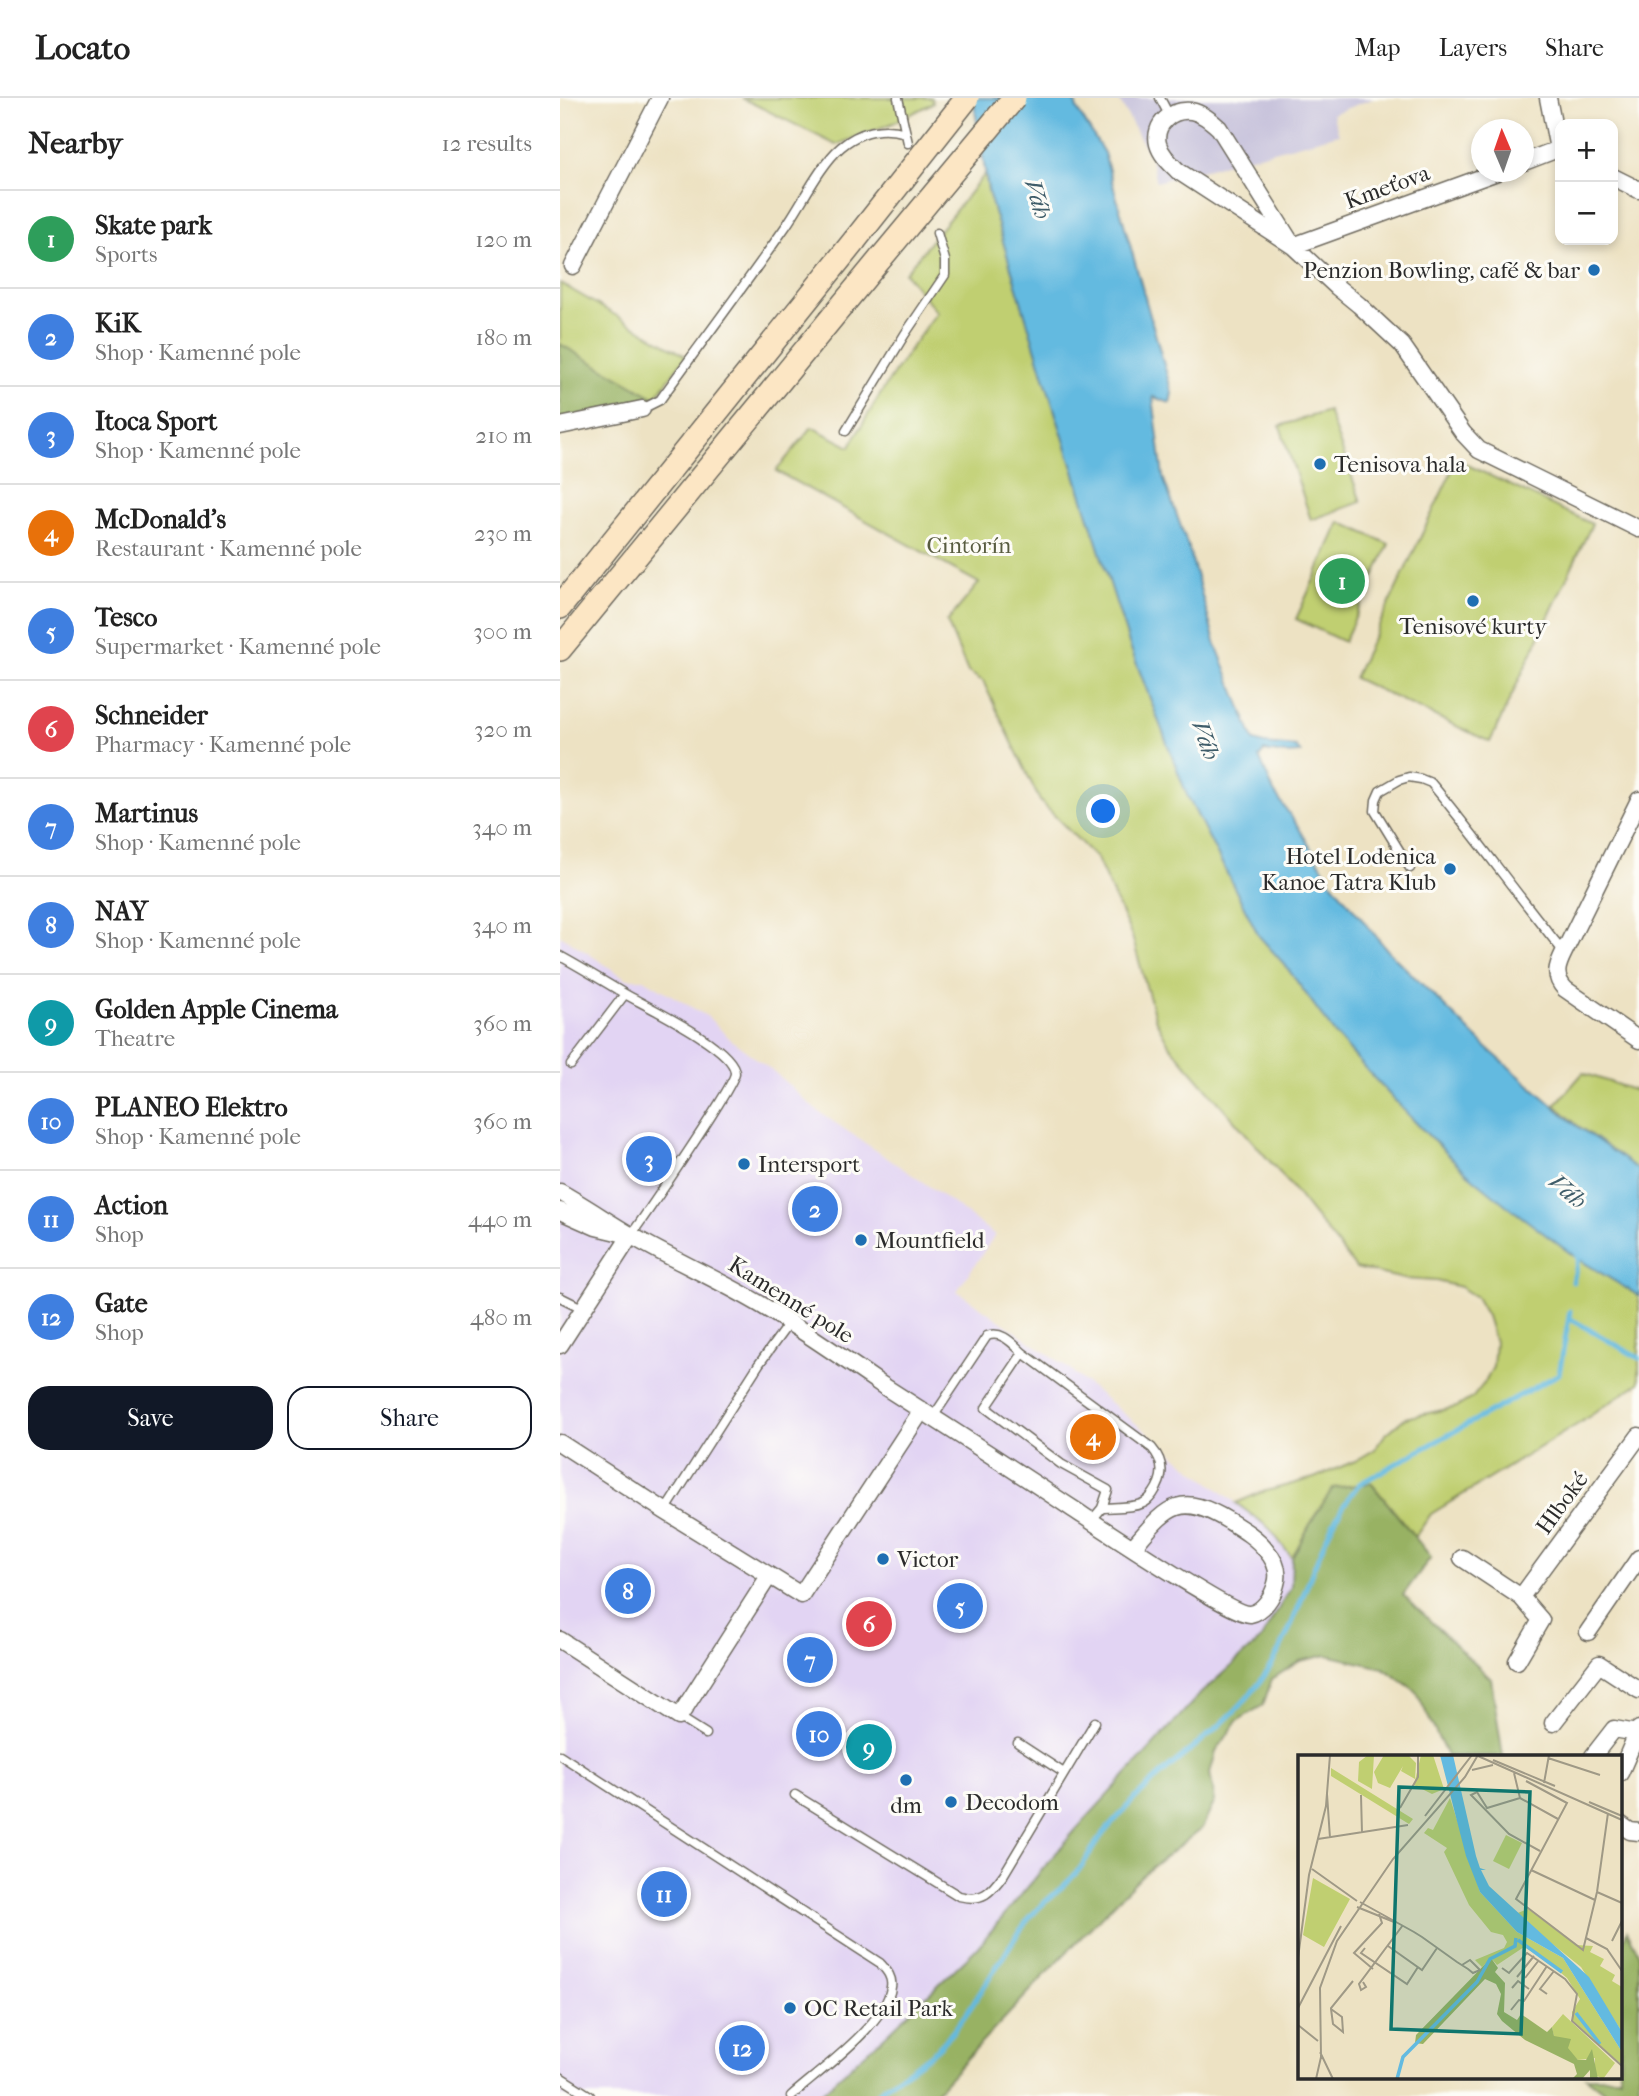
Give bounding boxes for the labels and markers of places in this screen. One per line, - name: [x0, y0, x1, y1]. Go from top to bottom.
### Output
- place label: Penzion Bowling, café & bar: [1303, 257, 1580, 284]
- marker: Penzion Bowling, café & bar: [1586, 262, 1602, 278]
- place label: Tenisova hala: [1334, 451, 1467, 478]
- marker: Tenisova hala: [1312, 456, 1328, 472]
- pin: 1: [1319, 555, 1365, 607]
- marker: Tenisové kurty: [1465, 593, 1481, 609]
- place label: Tenisové kurty: [1399, 613, 1547, 640]
- place label: Hotel Lodenica Kanoe Tatra Klub: [1262, 843, 1436, 896]
- marker: Hotel Lodenica Kanoe Tatra Klub: [1442, 861, 1458, 877]
- pin: 3: [626, 1133, 672, 1185]
- place label: Intersport: [758, 1151, 860, 1178]
- marker: Intersport: [736, 1156, 752, 1172]
- pin: 2: [792, 1183, 838, 1235]
- place label: Mountfield: [875, 1227, 985, 1254]
- marker: Mountfield: [853, 1232, 869, 1248]
- pin: 4: [1070, 1411, 1116, 1463]
- place label: Victor: [896, 1546, 958, 1573]
- marker: Victor: [875, 1551, 891, 1567]
- pin: 8: [605, 1565, 651, 1617]
- pin: 5: [937, 1580, 983, 1632]
- pin: 6: [846, 1598, 892, 1650]
- pin: 7: [787, 1634, 833, 1686]
- pin: 10: [796, 1708, 842, 1760]
- pin: 9: [846, 1721, 892, 1773]
- marker: dm: [898, 1772, 914, 1788]
- place label: Decodom: [965, 1789, 1059, 1816]
- place label: dm: [890, 1792, 922, 1819]
- marker: Decodom: [943, 1794, 959, 1810]
- pin: 11: [641, 1868, 687, 1920]
- place label: OC Retail Park: [804, 1995, 954, 2022]
- marker: OC Retail Park: [782, 2000, 798, 2016]
- pin: 12: [719, 2022, 765, 2074]

